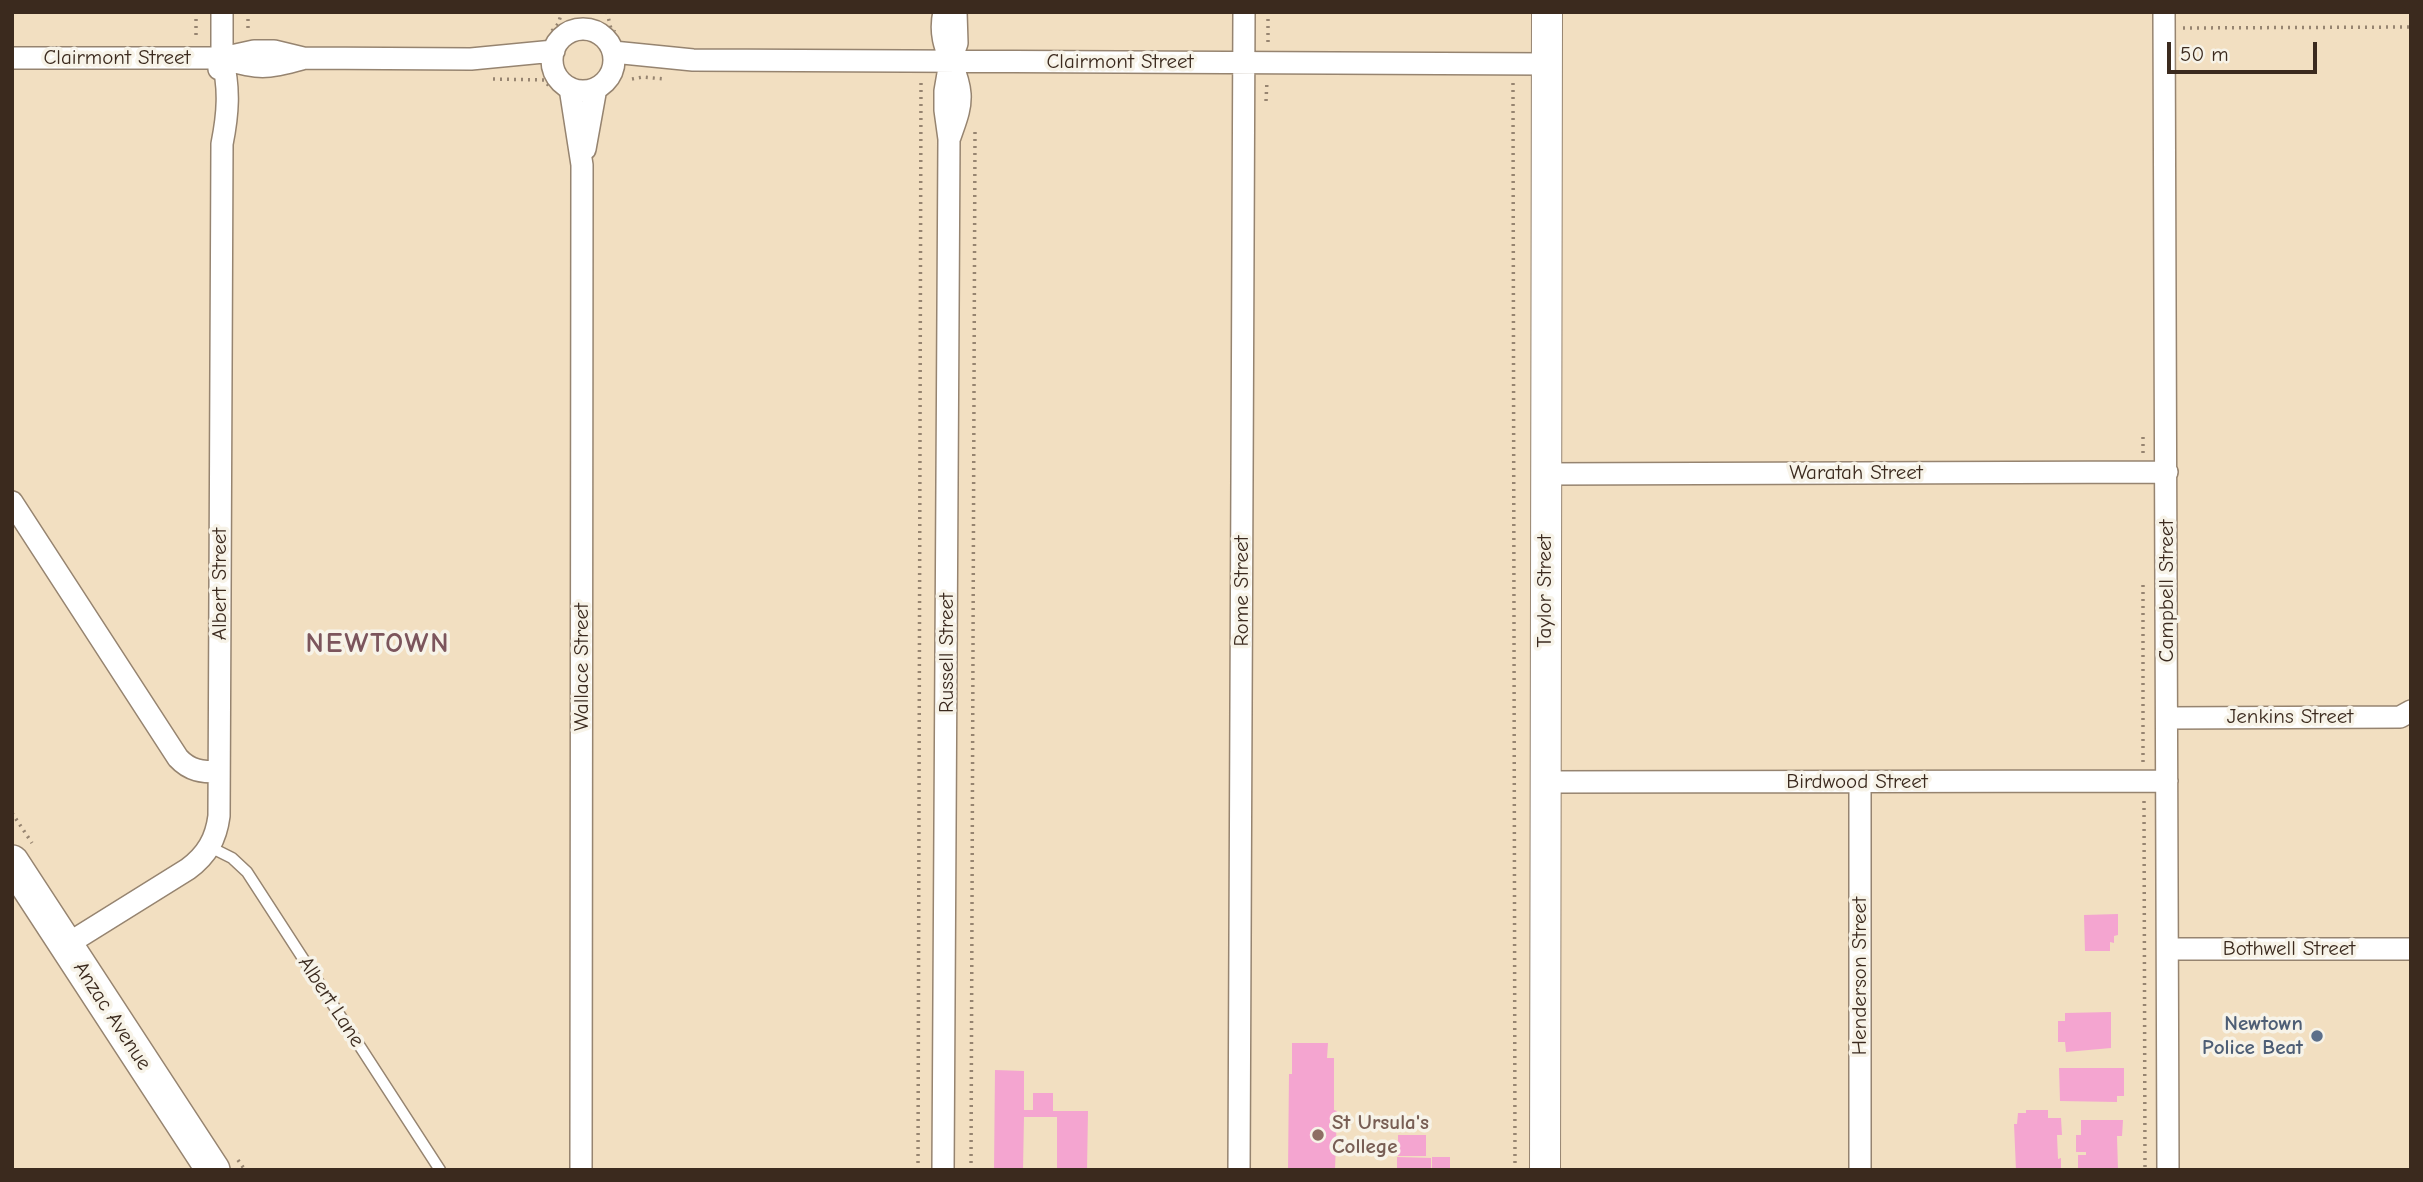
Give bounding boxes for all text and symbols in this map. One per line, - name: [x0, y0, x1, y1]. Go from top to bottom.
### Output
- scale bar: [2171, 28, 2322, 72]
- text: 50 m: [2180, 42, 2229, 66]
- street label: Clairmont Street: [43, 45, 191, 71]
- street label: Clairmont Street: [1046, 49, 1194, 75]
- street label: Waratah Street: [1789, 460, 1923, 486]
- street label: Campbell Street: [2154, 520, 2180, 662]
- street label: Albert Street: [207, 528, 233, 640]
- street label: Taylor Street: [1532, 535, 1558, 647]
- street label: Rome Street: [1229, 536, 1255, 646]
- street label: Russell Street: [934, 593, 960, 713]
- street label: Wallace Street: [569, 603, 595, 731]
- district label: NEWTOWN: [306, 627, 450, 661]
- street label: Jenkins Street: [2227, 704, 2353, 730]
- street label: Birdwood Street: [1786, 769, 1928, 795]
- street label: Henderson Street: [1847, 897, 1873, 1055]
- street label: Bothwell Street: [2223, 936, 2355, 962]
- street label: Albert Lane: [292, 952, 370, 1052]
- street label: Anzac Avenue: [68, 957, 156, 1075]
- place label: Newtown Police Beat: [2202, 1011, 2303, 1061]
- marker: Newtown Police Beat: [2309, 1028, 2325, 1044]
- place label: St Ursula's College: [1332, 1110, 1429, 1160]
- marker: St Ursula's College: [1310, 1127, 1326, 1143]

